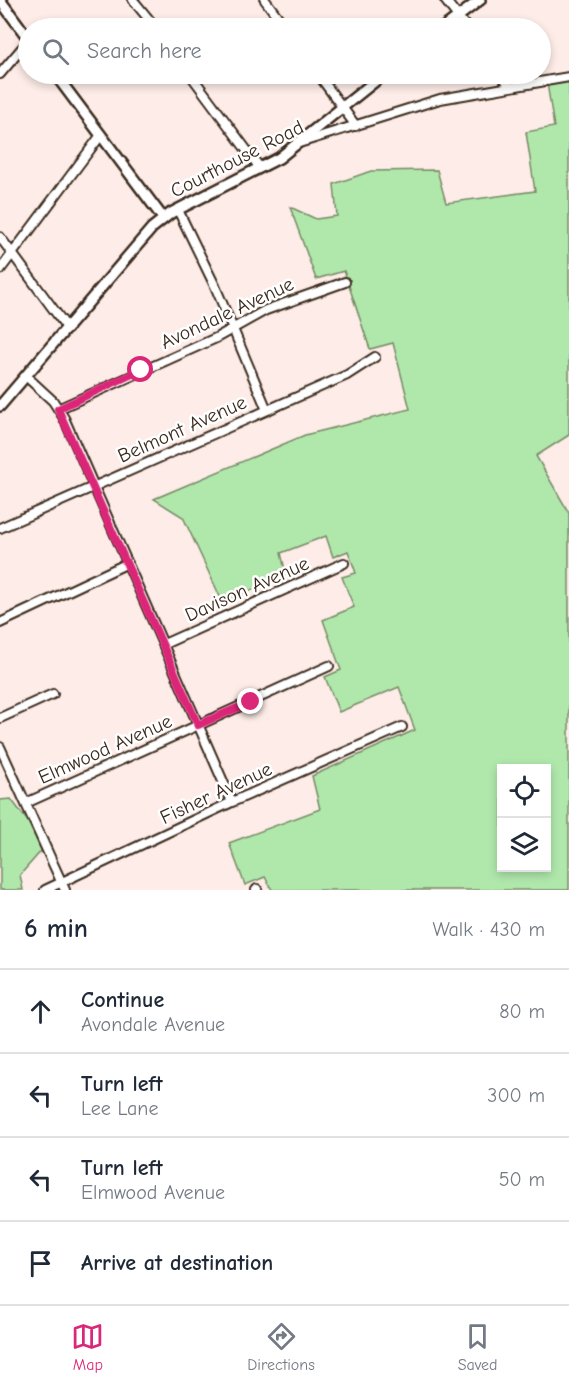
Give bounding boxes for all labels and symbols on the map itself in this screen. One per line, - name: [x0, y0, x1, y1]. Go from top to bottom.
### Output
- street label: Courthouse Road: [167, 116, 307, 202]
- street label: Avondale Avenue: [157, 272, 297, 354]
- route start: [127, 356, 153, 382]
- street label: Belmont Avenue: [114, 390, 250, 468]
- street label: Davison Avenue: [181, 551, 313, 627]
- route end: [237, 688, 263, 714]
- street label: Elmwood Avenue: [35, 709, 175, 789]
- street label: Fisher Avenue: [156, 757, 276, 829]

